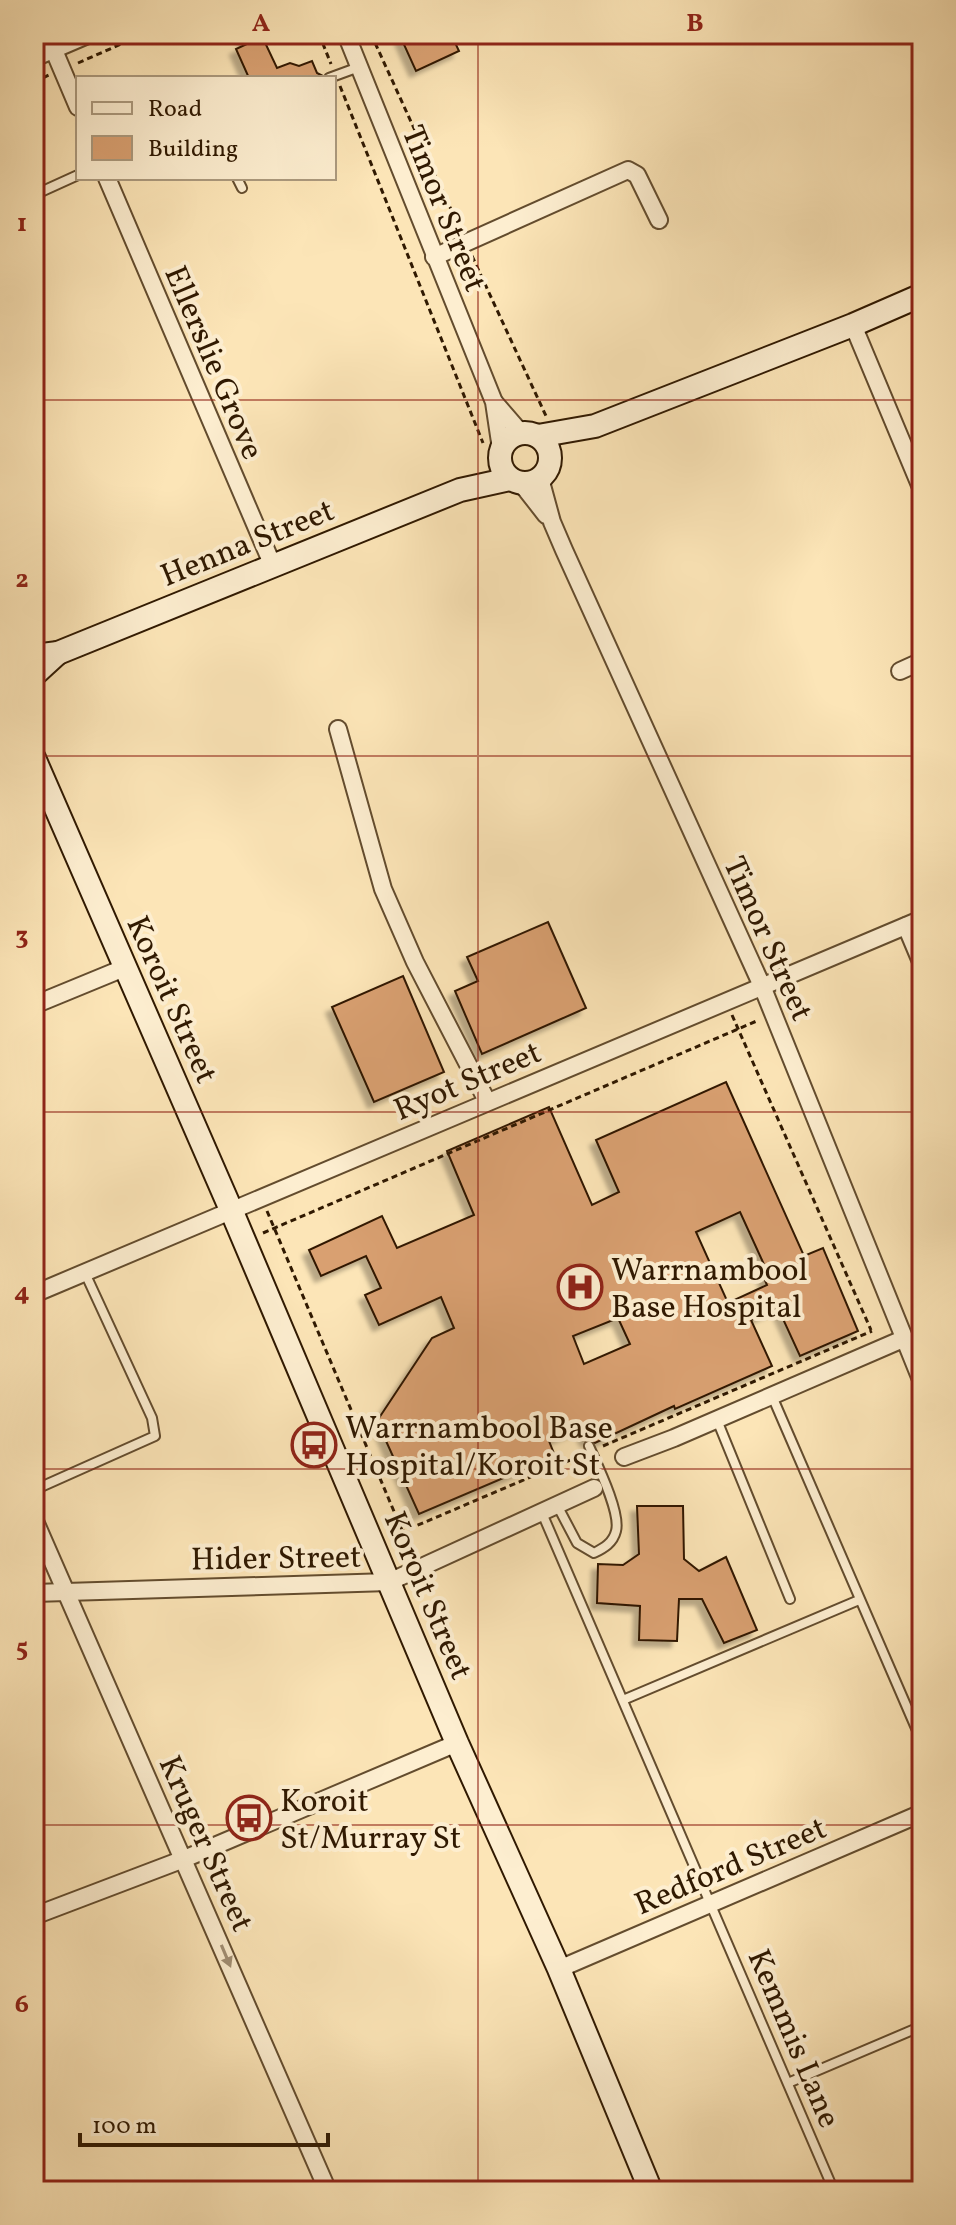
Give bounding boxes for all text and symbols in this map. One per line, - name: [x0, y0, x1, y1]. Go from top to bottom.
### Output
- text: A: [252, 6, 271, 42]
- text: B: [686, 6, 704, 42]
- legend: [76, 76, 336, 180]
- text: Road: [148, 93, 202, 127]
- street label: Timor Street: [389, 119, 496, 299]
- text: Building: [148, 133, 238, 167]
- text: 1: [17, 206, 27, 242]
- street label: Ellerslie Grove: [152, 259, 273, 467]
- street label: Henna Street: [155, 490, 342, 600]
- text: 2: [15, 562, 29, 598]
- street label: Timor Street: [710, 850, 822, 1028]
- street label: Koroit Street: [114, 910, 227, 1091]
- text: 3: [15, 919, 29, 955]
- street label: Ryot Street: [388, 1032, 549, 1134]
- place label: Warrnambool Base Hospital: [611, 1250, 808, 1331]
- hospital icon: Warrnambool Base Hospital: [556, 1263, 604, 1311]
- text: 4: [14, 1275, 30, 1311]
- place label: Warrnambool Base Hospital/Koroit St: [345, 1408, 613, 1489]
- bus stop icon: Warrnambool Base Hospital/Koroit St: [290, 1421, 338, 1469]
- street label: Koroit Street: [371, 1505, 481, 1687]
- street label: Hider Street: [190, 1537, 362, 1583]
- text: 5: [16, 1631, 28, 1667]
- street label: Kruger Street: [146, 1749, 263, 1939]
- place label: Koroit St/Murray St: [280, 1781, 461, 1862]
- bus stop icon: Koroit St/Murray St: [225, 1794, 273, 1842]
- street label: Redford Street: [629, 1808, 834, 1928]
- street label: Kemmis Lane: [735, 1943, 850, 2135]
- one-way arrow: [220, 1944, 233, 1968]
- text: 6: [15, 1987, 29, 2023]
- scale bar: [80, 2097, 328, 2147]
- text: 100 m: [92, 2110, 157, 2144]

